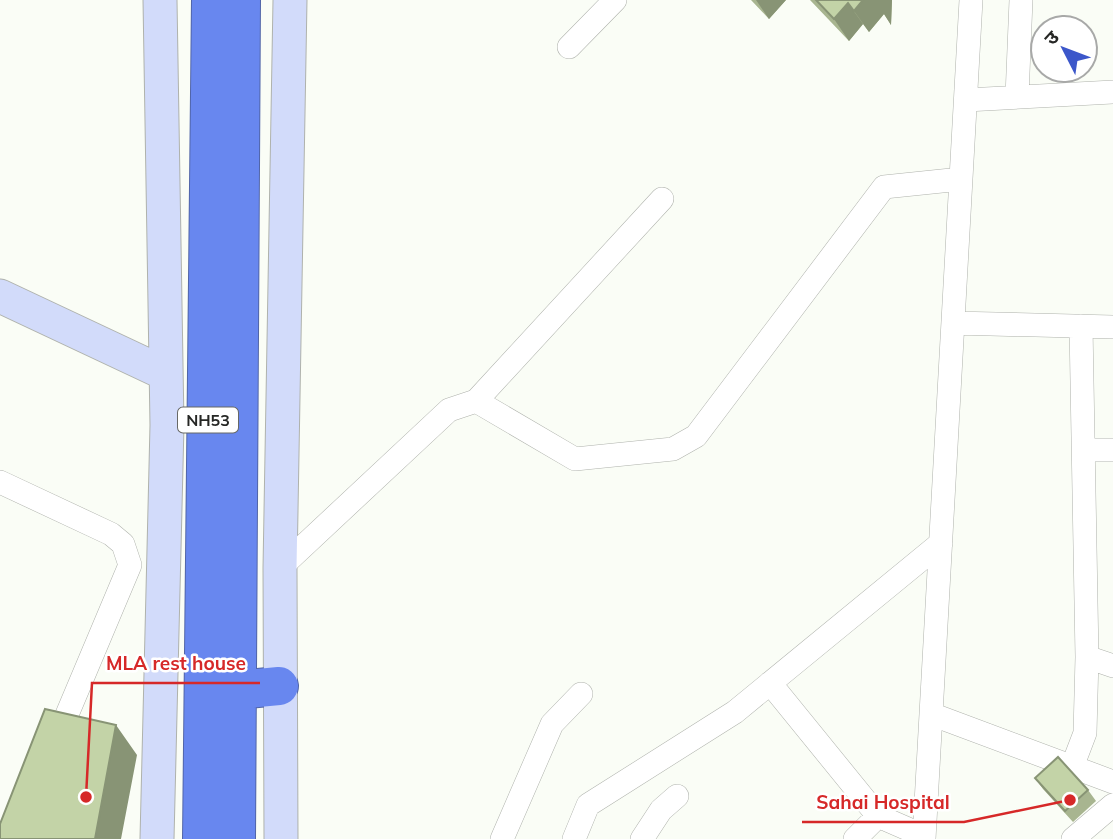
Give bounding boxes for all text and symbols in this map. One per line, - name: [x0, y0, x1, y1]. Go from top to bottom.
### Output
- north arrow: [1029, 14, 1099, 84]
- text: उ: [1039, 25, 1065, 50]
- road number: NH53: [178, 408, 238, 432]
- callout: MLA rest house: [92, 643, 260, 683]
- text: MLA rest house: [106, 651, 246, 675]
- callout: Sahai Hospital: [802, 782, 964, 822]
- text: Sahai Hospital: [816, 790, 950, 814]

